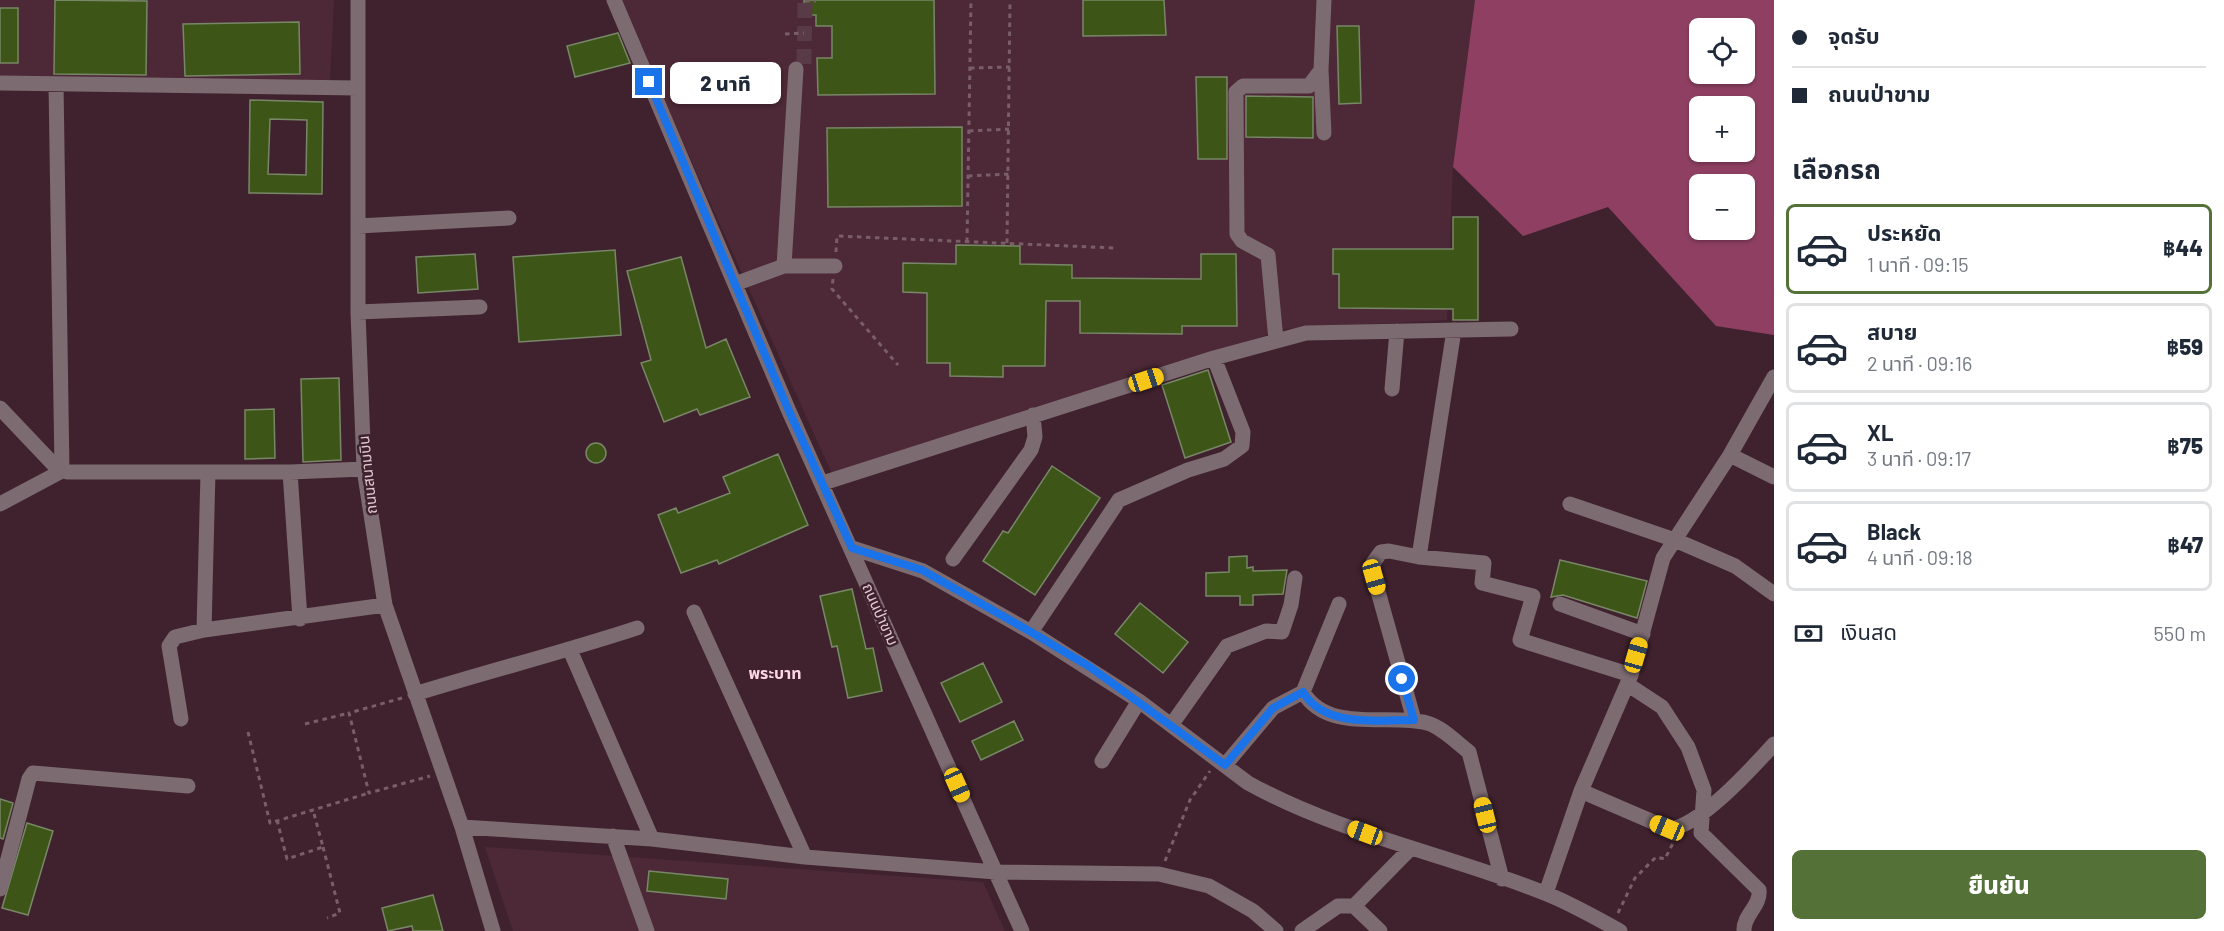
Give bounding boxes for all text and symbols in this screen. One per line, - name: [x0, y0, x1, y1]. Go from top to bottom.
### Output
- map controls: [1689, 18, 1755, 240]
- button: locate: [1689, 18, 1755, 84]
- text: จุดรับ: [1828, 22, 1880, 48]
- callout: 2 นาที: [670, 61, 781, 103]
- route end: [635, 68, 662, 95]
- text: 2 นาที: [700, 71, 751, 95]
- text: ถนนป่าขาม: [1828, 80, 1931, 106]
- button: +: [1689, 96, 1755, 162]
- text: เลือกรถ: [1792, 152, 1881, 184]
- button: −: [1689, 174, 1755, 240]
- text: ประหยัด: [1867, 219, 1942, 245]
- icon: car: [1795, 222, 1849, 276]
- text: ฿44: [2163, 234, 2203, 260]
- text: 1 นาที · 09:15: [1867, 252, 1969, 276]
- text: สบาย: [1867, 318, 1917, 344]
- icon: car: [1795, 321, 1849, 375]
- text: ฿59: [2166, 333, 2203, 359]
- text: 2 นาที · 09:16: [1867, 351, 1972, 375]
- car: [1126, 366, 1166, 394]
- text: XL: [1867, 419, 1893, 445]
- icon: car: [1795, 420, 1849, 474]
- text: ฿75: [2167, 432, 2203, 458]
- street label: ถนนสนามบิน: [354, 435, 380, 515]
- text: 3 นาที · 09:17: [1867, 446, 1971, 470]
- text: Black: [1867, 518, 1921, 544]
- icon: car: [1795, 519, 1849, 573]
- text: ฿47: [2167, 531, 2203, 557]
- text: 4 นาที · 09:18: [1867, 545, 1973, 569]
- car: [1360, 557, 1388, 597]
- street label: ถนนป่าขาม: [859, 580, 903, 648]
- icon: cash: [1792, 617, 1825, 650]
- text: เงินสด: [1840, 618, 1897, 644]
- text: 550 m: [2154, 621, 2206, 645]
- car: [1622, 635, 1650, 675]
- district label: พระบาท: [748, 663, 802, 682]
- route start: [1388, 665, 1415, 692]
- car: [941, 765, 973, 805]
- car: [1472, 795, 1498, 835]
- car: [1647, 813, 1687, 843]
- car: [1345, 818, 1385, 848]
- button: ยืนยัน: [1792, 850, 2206, 919]

